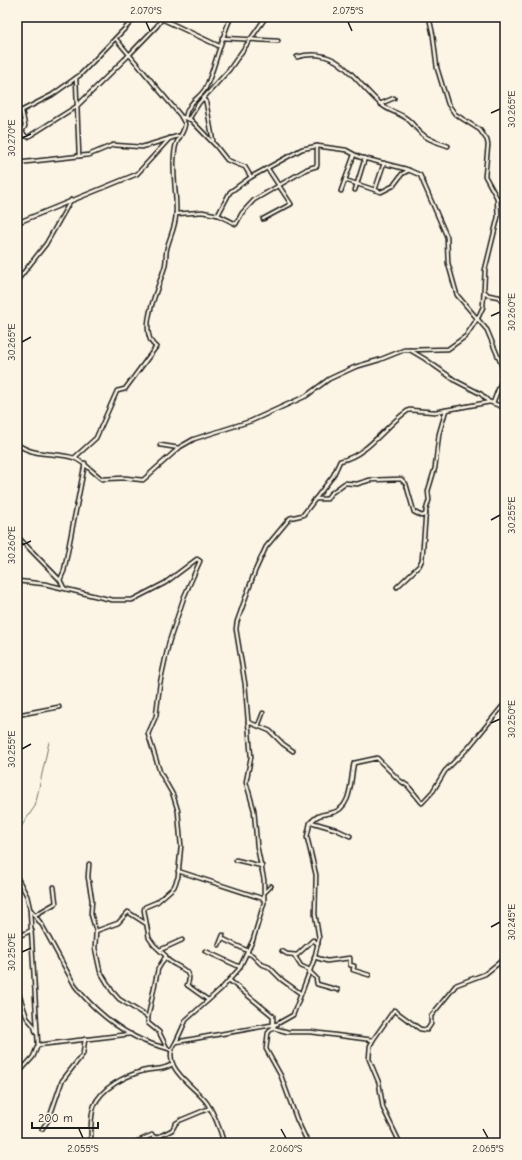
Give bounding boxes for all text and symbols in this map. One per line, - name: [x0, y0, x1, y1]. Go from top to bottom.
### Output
- text: 2.070°S: [130, 5, 162, 17]
- text: 2.075°S: [333, 5, 364, 17]
- text: 30.265°E: [506, 90, 518, 128]
- text: 30.270°E: [6, 119, 18, 157]
- text: 30.260°E: [506, 293, 518, 331]
- text: 30.265°E: [6, 323, 18, 361]
- text: 30.255°E: [506, 496, 518, 534]
- text: 30.260°E: [6, 526, 18, 564]
- text: 30.250°E: [506, 700, 518, 738]
- text: 30.255°E: [6, 730, 18, 768]
- text: 30.245°E: [506, 904, 518, 940]
- text: 30.250°E: [6, 933, 18, 971]
- scale bar: [32, 1104, 98, 1130]
- text: 200 m: [38, 1111, 73, 1125]
- text: 2.055°S: [67, 1143, 99, 1155]
- text: 2.060°S: [270, 1143, 303, 1155]
- text: 2.065°S: [472, 1143, 504, 1155]

